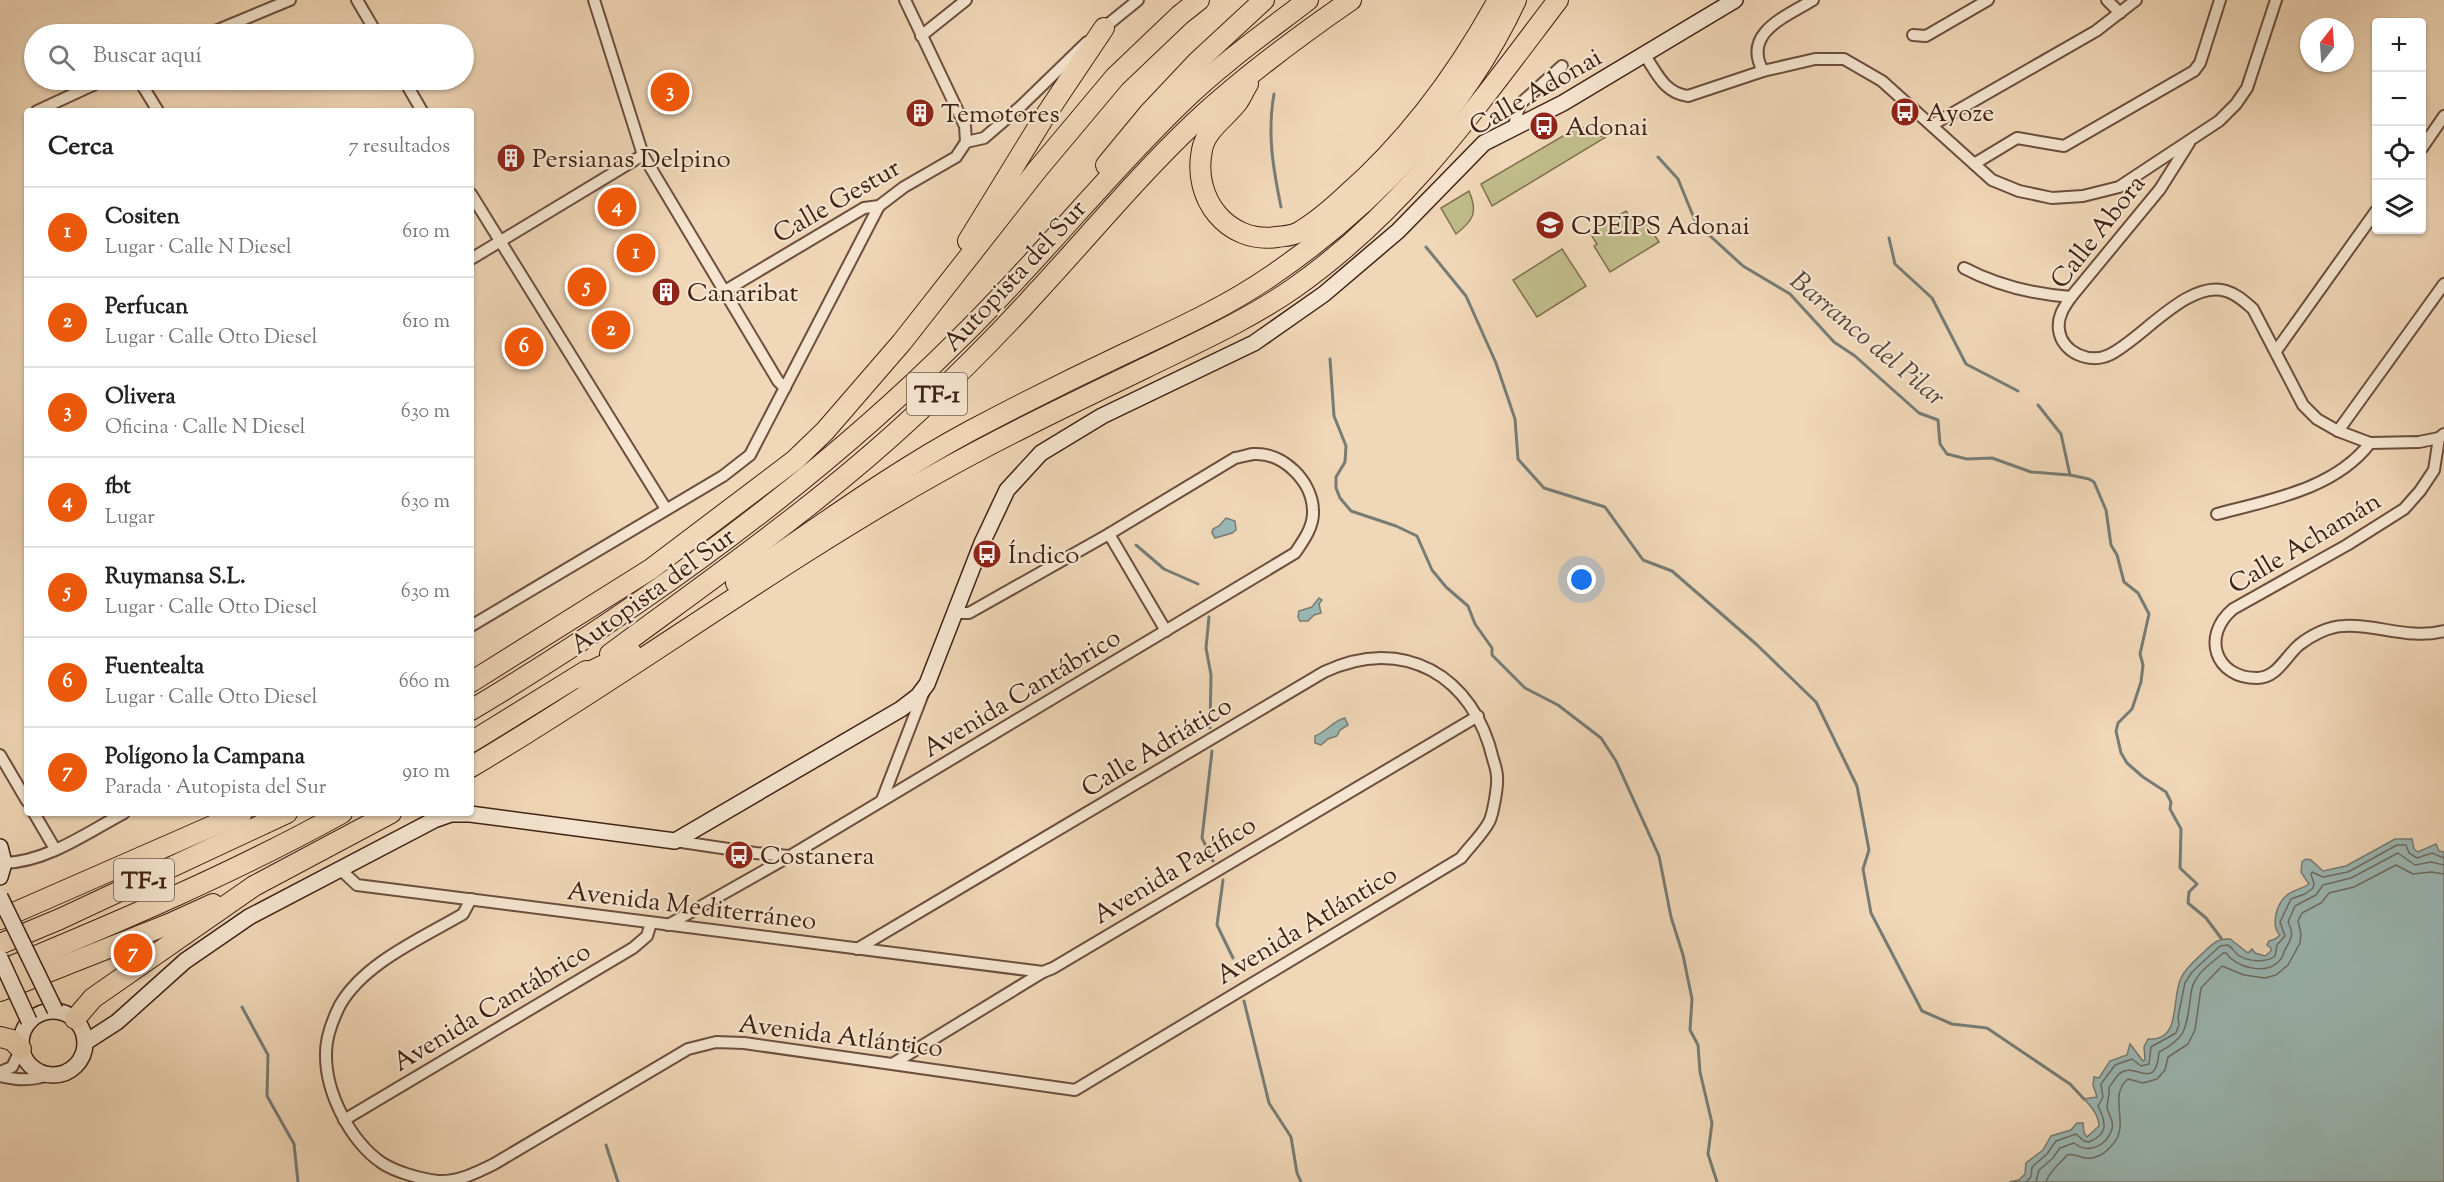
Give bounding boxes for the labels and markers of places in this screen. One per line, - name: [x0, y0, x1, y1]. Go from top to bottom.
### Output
- pin: 3: [650, 70, 690, 115]
- bus stop icon: Ayoze: [1889, 96, 1921, 128]
- place label: Ayoze: [1926, 96, 1994, 133]
- building icon: Temotores: [904, 97, 936, 129]
- place label: Temotores: [941, 97, 1060, 134]
- bus stop icon: Adonai: [1528, 110, 1560, 142]
- place label: Adonai: [1565, 110, 1648, 142]
- building icon: Persianas Delpino: [495, 142, 527, 174]
- place label: Persianas Delpino: [532, 142, 731, 179]
- pin: 4: [598, 184, 636, 230]
- school or university icon: CPEIPS Adonai: [1534, 209, 1566, 241]
- place label: CPEIPS Adonai: [1571, 209, 1750, 246]
- pin: 1: [616, 230, 656, 276]
- pin: 5: [568, 264, 606, 310]
- building icon: Canaribat: [650, 276, 682, 308]
- place label: Canaribat: [687, 276, 798, 313]
- pin: 2: [592, 308, 630, 352]
- pin: 6: [504, 324, 544, 370]
- bus stop icon: Índico: [971, 538, 1003, 570]
- place label: Índico: [1008, 538, 1080, 575]
- bus stop icon: Costanera: [723, 839, 755, 871]
- place label: Costanera: [760, 839, 875, 876]
- pin: 7: [114, 930, 152, 976]

